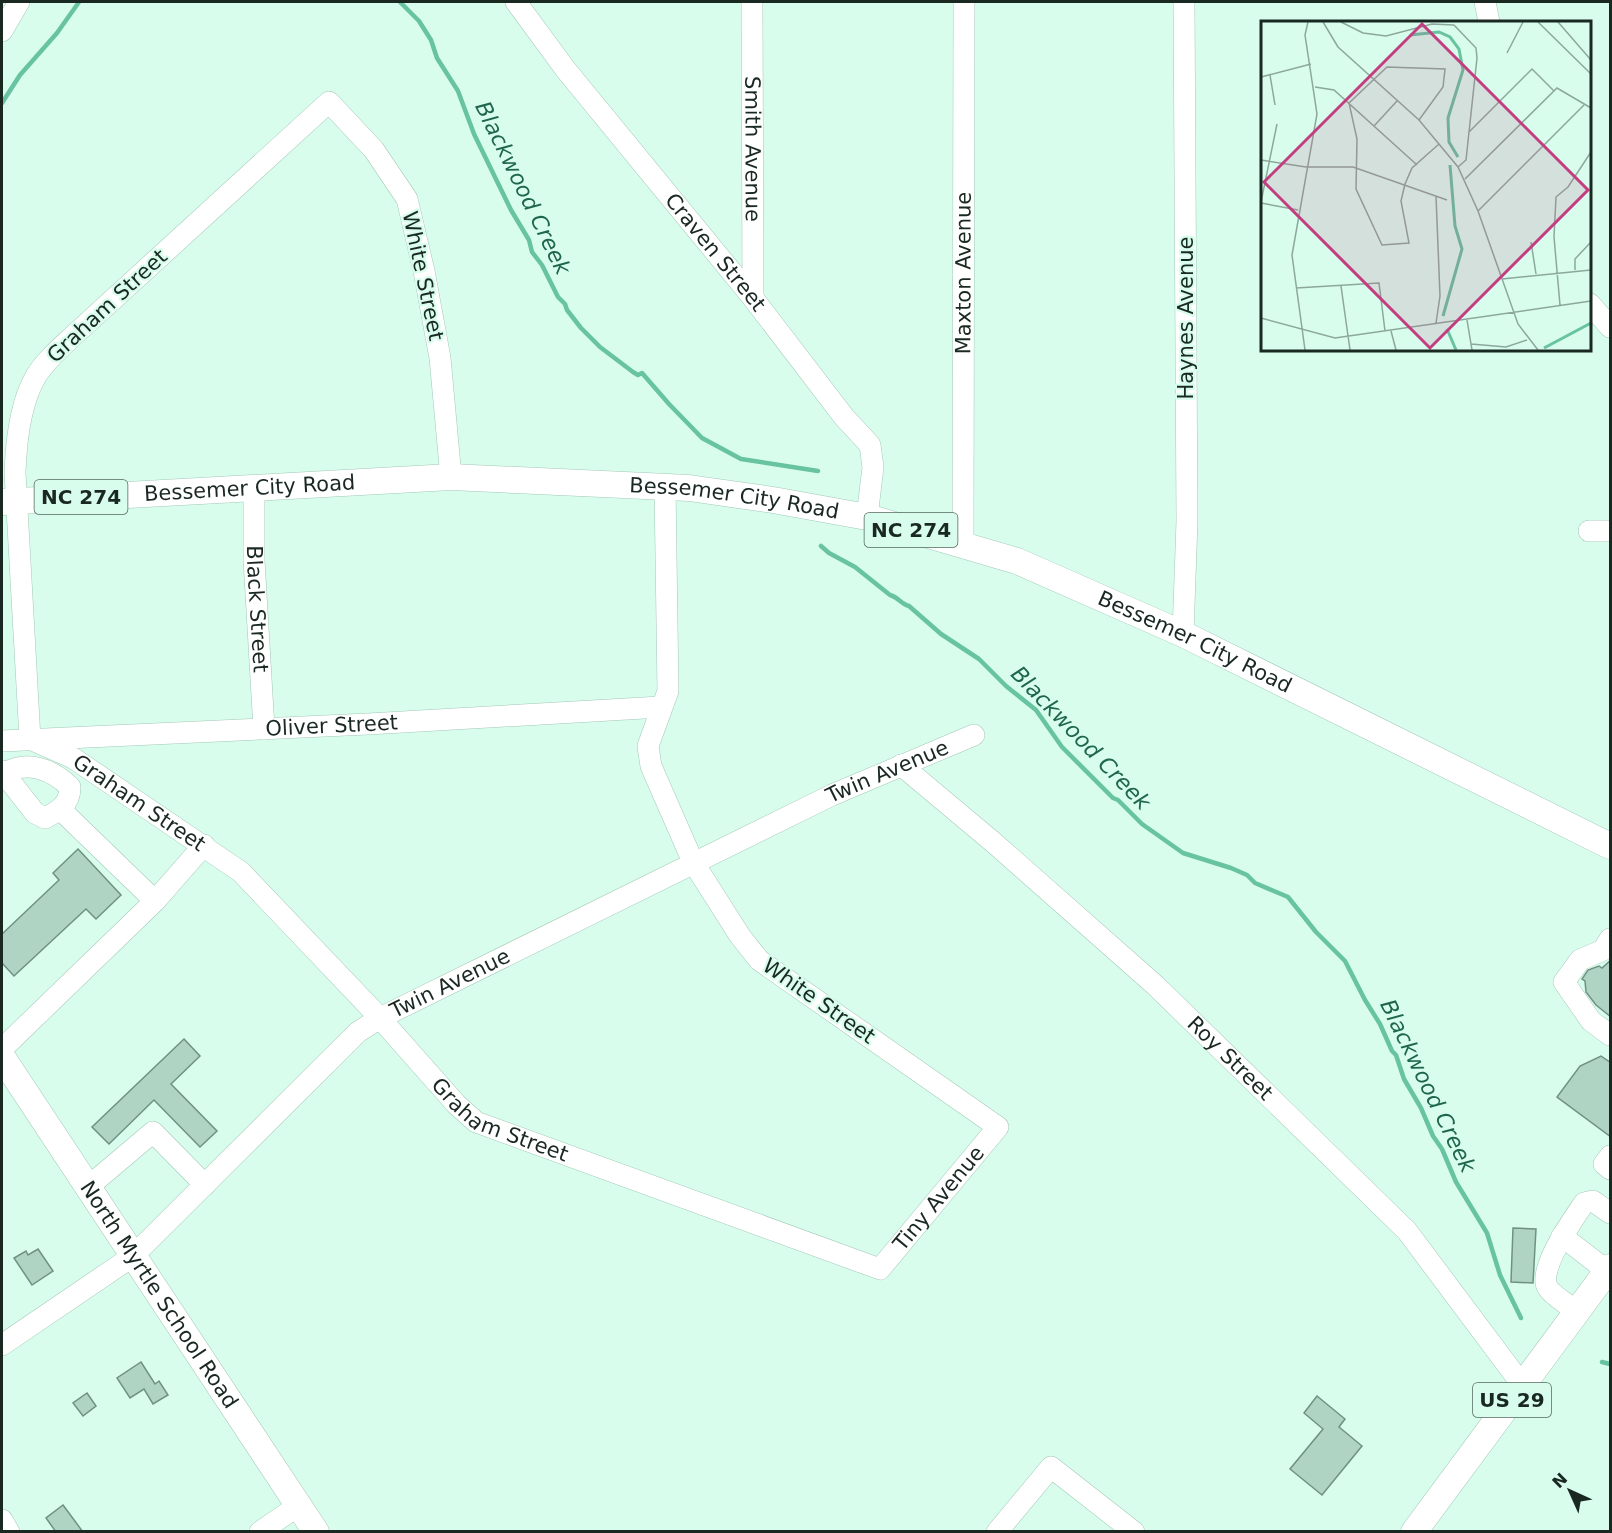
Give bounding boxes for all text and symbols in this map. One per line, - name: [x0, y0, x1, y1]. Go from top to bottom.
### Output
- inset map: [1261, 21, 1591, 351]
- street label: Smith Avenue: [740, 76, 765, 222]
- water label: Blackwood Creek: [470, 97, 576, 280]
- street label: Craven Street: [660, 188, 771, 316]
- street label: Maxton Avenue: [951, 192, 976, 354]
- street label: White Street: [398, 209, 448, 343]
- street label: Haynes Avenue: [1174, 237, 1198, 399]
- street label: Graham Street: [42, 244, 172, 368]
- street label: Bessemer City Road: [143, 470, 356, 506]
- street label: Bessemer City Road: [629, 473, 841, 524]
- road number: NC 274: [34, 480, 128, 514]
- road number: NC 274: [864, 513, 958, 547]
- street label: Black Street: [242, 545, 273, 673]
- street label: Bessemer City Road: [1094, 586, 1296, 698]
- water label: Blackwood Creek: [1006, 661, 1157, 816]
- street label: Oliver Street: [265, 710, 399, 741]
- street label: Twin Avenue: [821, 735, 952, 808]
- street label: Graham Street: [68, 750, 210, 856]
- street label: Twin Avenue: [385, 944, 514, 1024]
- street label: White Street: [758, 953, 880, 1049]
- water label: Blackwood Creek: [1375, 995, 1481, 1178]
- street label: Roy Street: [1183, 1011, 1278, 1105]
- street label: Graham Street: [427, 1073, 571, 1167]
- street label: Tiny Avenue: [888, 1141, 989, 1256]
- street label: North Myrtle School Road: [75, 1177, 243, 1413]
- road number: US 29: [1473, 1383, 1551, 1417]
- north arrow: [1540, 1461, 1600, 1521]
- text: N: [1548, 1469, 1571, 1492]

